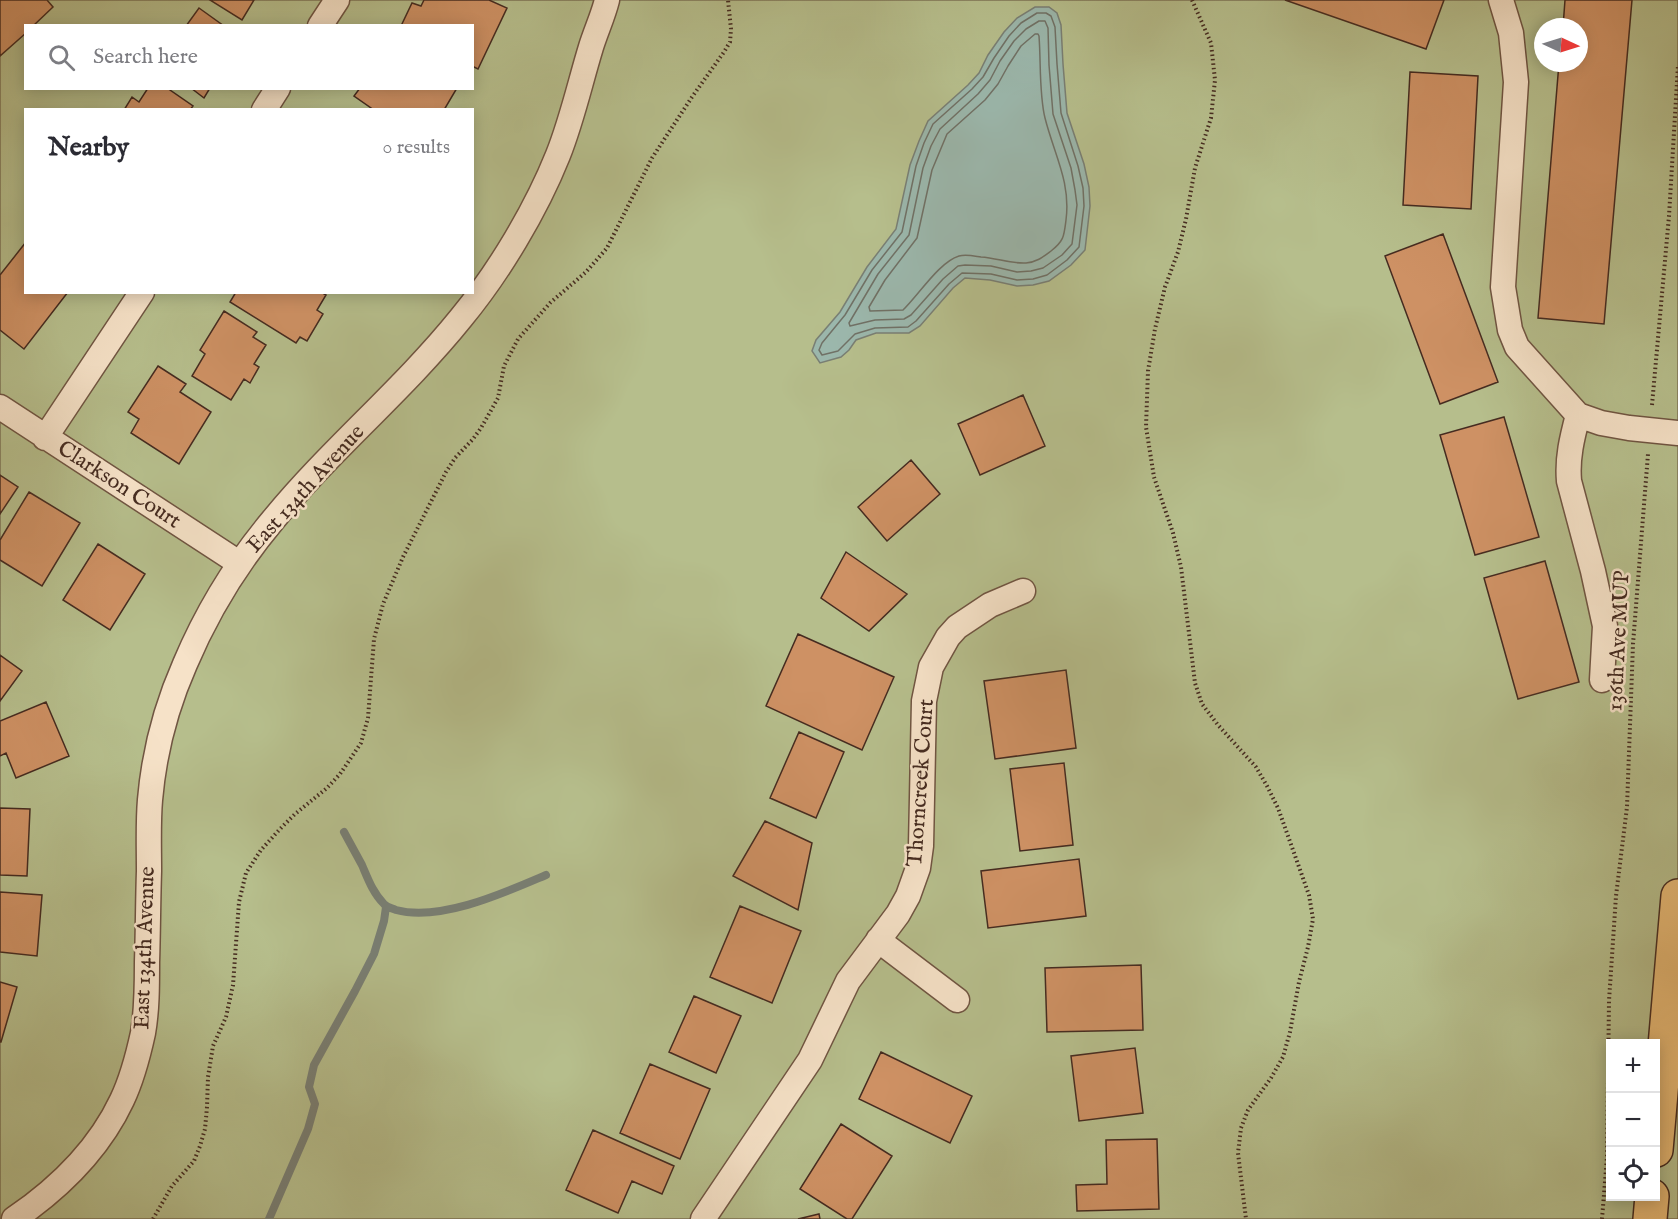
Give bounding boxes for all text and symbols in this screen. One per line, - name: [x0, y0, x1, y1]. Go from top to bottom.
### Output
- north arrow: [1534, 18, 1588, 72]
- search box: [24, 24, 474, 90]
- icon: search: [45, 41, 78, 74]
- text: Search here: [93, 43, 198, 71]
- text: Nearby: [48, 131, 129, 164]
- text: 0 results: [383, 135, 450, 160]
- street label: East 134th Avenue: [241, 419, 371, 559]
- street label: Clarkson Court: [52, 435, 186, 536]
- street label: 136th Ave MUP: [1601, 570, 1637, 712]
- street label: Thorncreek Court: [901, 698, 941, 868]
- street label: East 134th Avenue: [128, 866, 162, 1030]
- map controls: [1606, 1039, 1660, 1201]
- button: +: [1606, 1039, 1660, 1093]
- button: −: [1606, 1093, 1660, 1147]
- button: locate: [1606, 1147, 1660, 1201]

